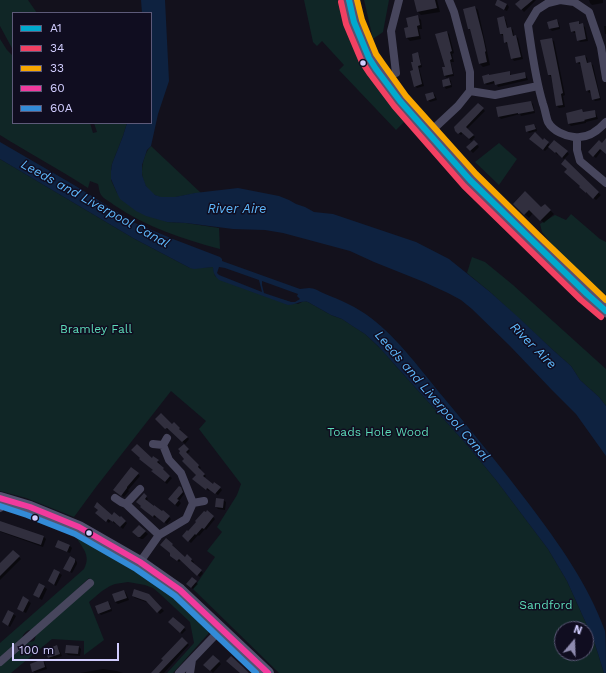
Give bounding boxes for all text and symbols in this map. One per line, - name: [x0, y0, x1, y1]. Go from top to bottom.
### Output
- legend: [12, 12, 152, 124]
- text: A1: [50, 21, 62, 35]
- text: 34: [50, 41, 64, 55]
- unlabelled marker: [358, 58, 368, 68]
- text: 33: [50, 61, 64, 75]
- text: 60: [50, 81, 65, 95]
- text: 60A: [50, 101, 73, 115]
- water label: Leeds and Liverpool Canal: [18, 157, 172, 251]
- water label: River Aire: [207, 201, 267, 217]
- water label: River Aire: [507, 320, 559, 372]
- park label: Bramley Fall: [60, 322, 132, 336]
- water label: Leeds and Liverpool Canal: [371, 328, 493, 464]
- park label: Toads Hole Wood: [327, 425, 429, 439]
- unlabelled marker: [30, 513, 40, 523]
- unlabelled marker: [84, 528, 94, 538]
- park label: Sandford: [519, 598, 573, 612]
- north arrow: [554, 621, 594, 661]
- text: N: [572, 623, 584, 638]
- scale bar: [14, 635, 121, 661]
- text: 100 m: [19, 643, 54, 657]

